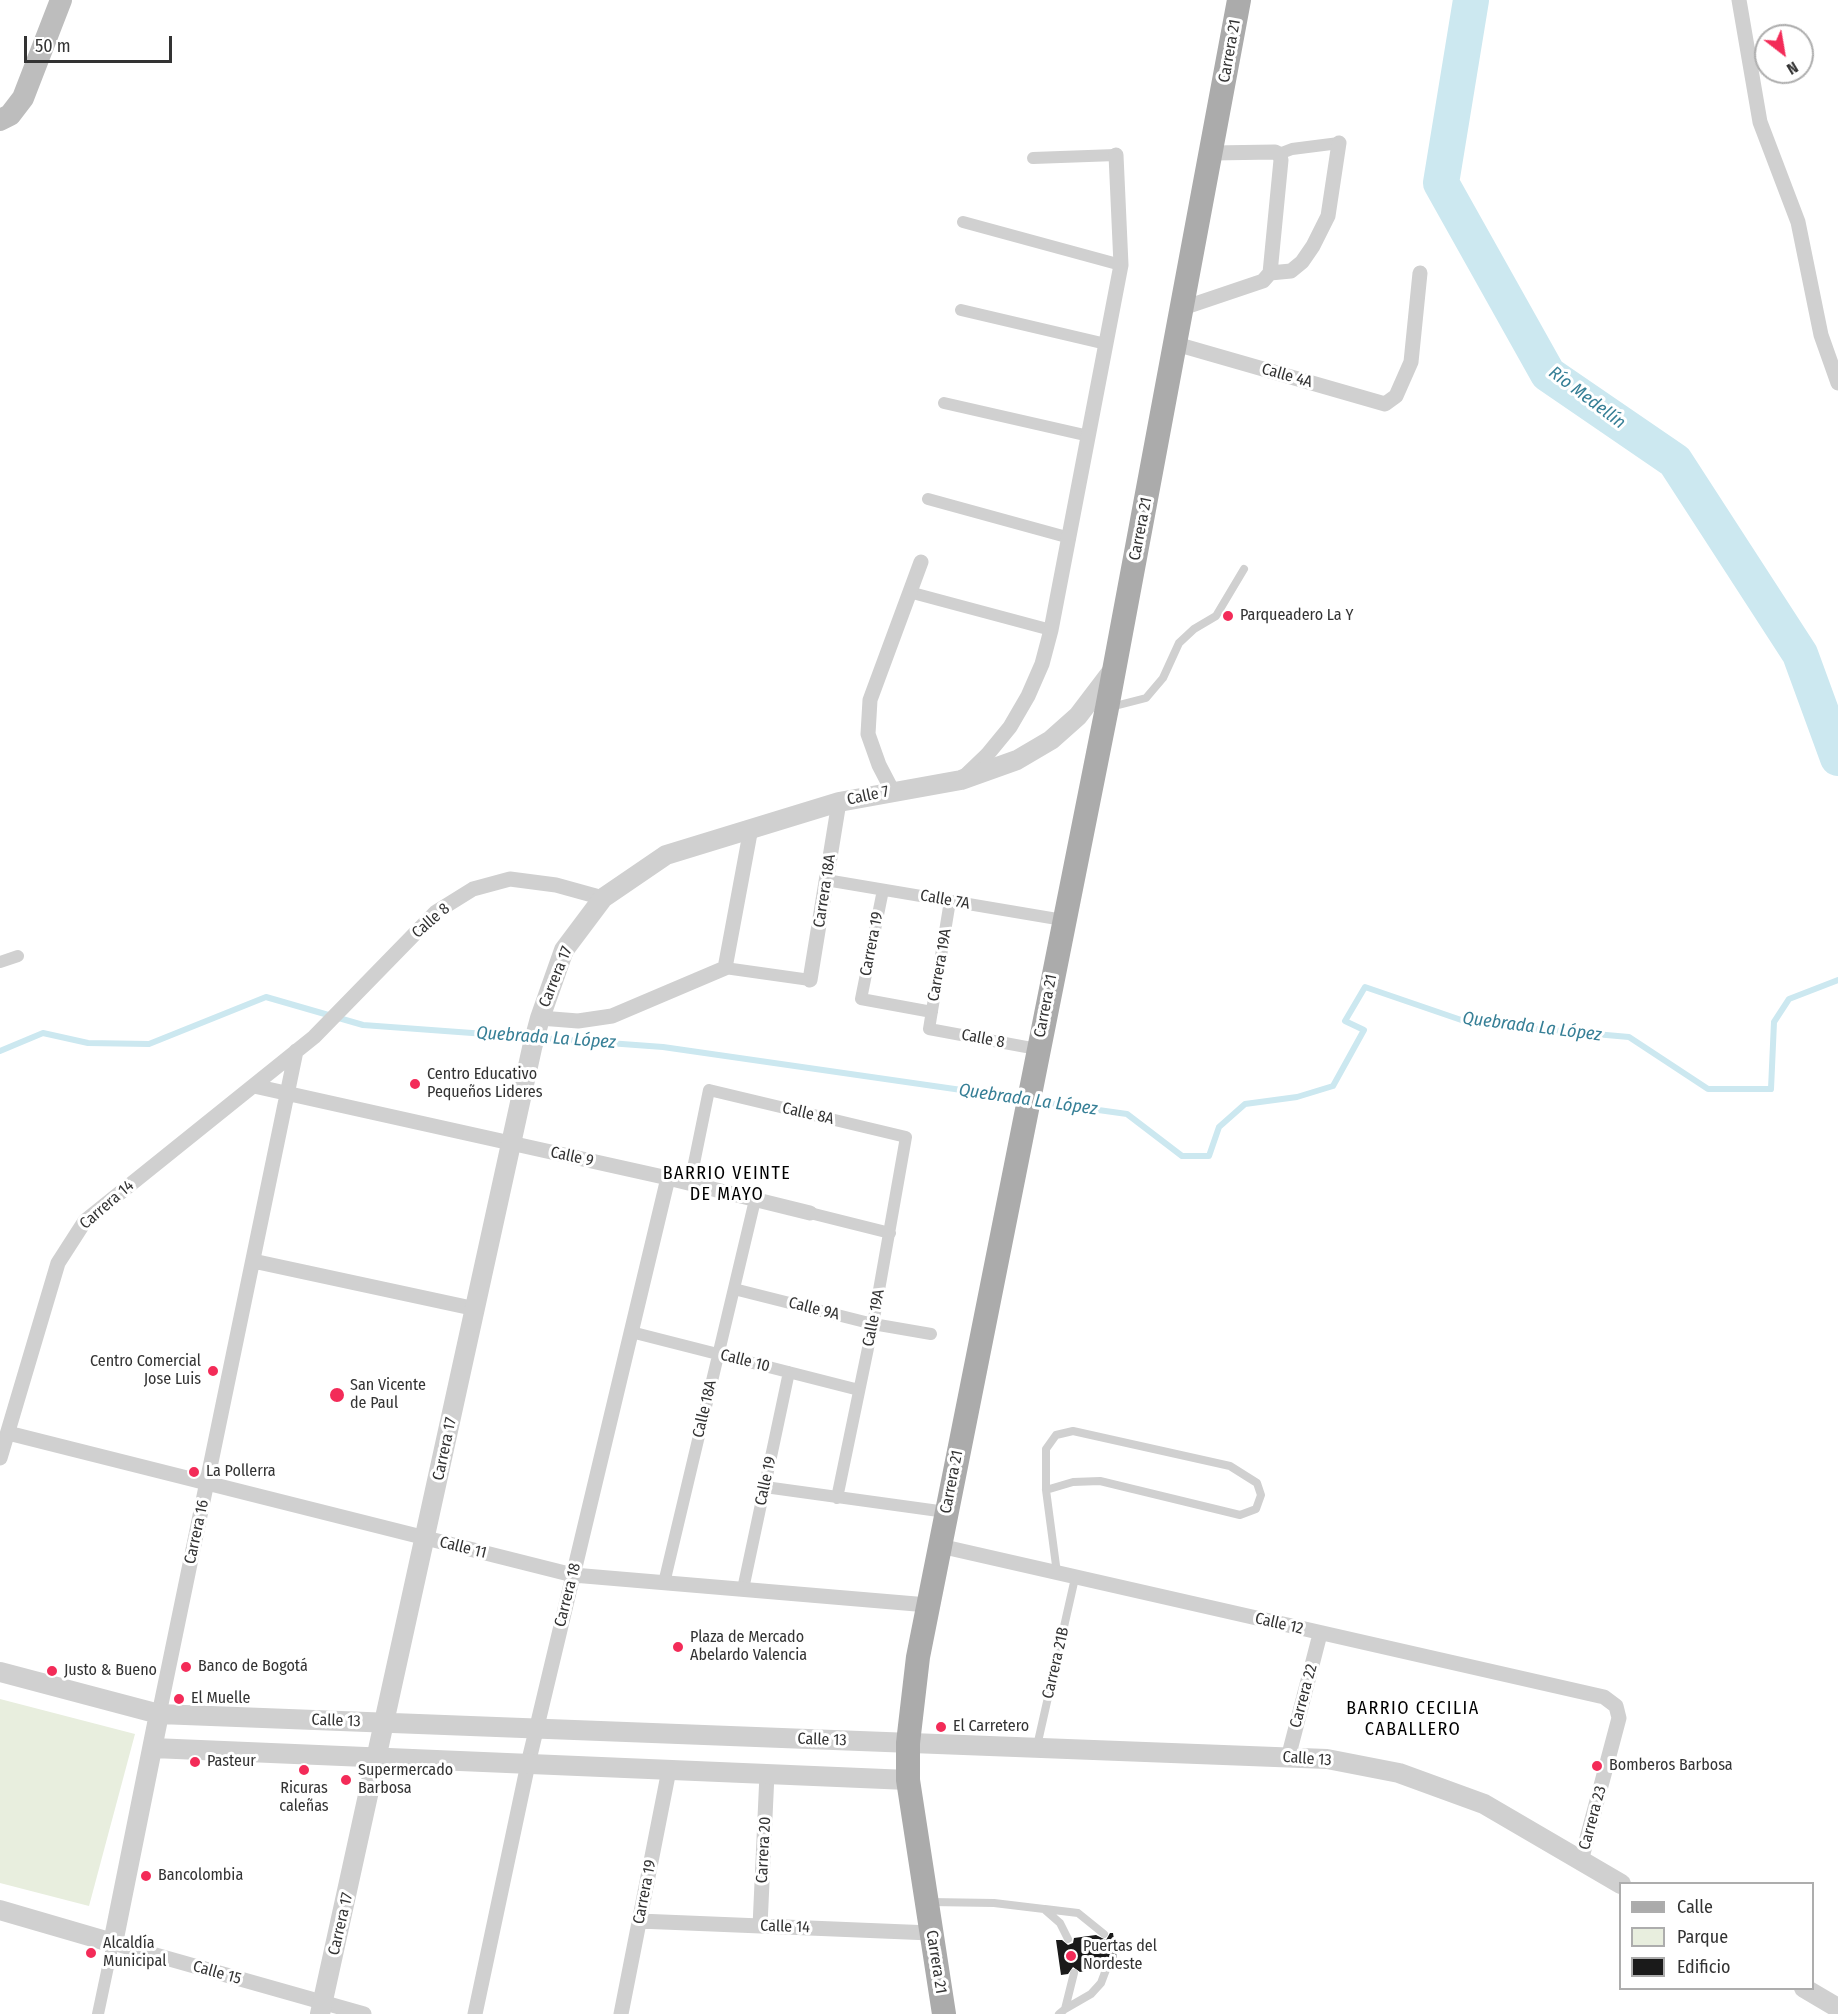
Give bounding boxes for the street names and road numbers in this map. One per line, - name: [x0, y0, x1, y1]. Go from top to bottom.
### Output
- street label: Carrera 21: [1215, 18, 1245, 84]
- street label: Calle 4A: [1259, 360, 1315, 392]
- street label: Carrera 21: [1125, 496, 1157, 562]
- street label: Calle 7: [845, 782, 891, 810]
- street label: Carrera 18A: [810, 853, 840, 929]
- street label: Calle 7A: [919, 886, 971, 914]
- street label: Calle 8: [408, 899, 454, 943]
- street label: Carrera 19: [856, 910, 888, 978]
- street label: Carrera 19A: [924, 927, 956, 1003]
- street label: Carrera 17: [535, 944, 577, 1010]
- street label: Carrera 21: [1030, 973, 1062, 1039]
- street label: Calle 8: [960, 1025, 1006, 1053]
- street label: Calle 8A: [780, 1099, 836, 1129]
- street label: Calle 9: [549, 1143, 595, 1171]
- street label: Carrera 14: [76, 1176, 138, 1234]
- street label: Calle 19A: [859, 1288, 889, 1348]
- street label: Calle 9A: [787, 1293, 841, 1325]
- street label: Calle 10: [718, 1346, 772, 1376]
- street label: Calle 18A: [689, 1378, 721, 1440]
- street label: Carrera 17: [429, 1416, 461, 1482]
- street label: Carrera 21: [936, 1449, 968, 1515]
- street label: Calle 19: [751, 1455, 781, 1507]
- street label: Carrera 16: [181, 1498, 213, 1566]
- street label: Calle 11: [437, 1533, 489, 1563]
- street label: Carrera 18: [551, 1561, 585, 1629]
- street label: Calle 12: [1253, 1609, 1305, 1639]
- street label: Carrera 21B: [1038, 1625, 1074, 1701]
- street label: Carrera 22: [1286, 1662, 1322, 1730]
- street label: Calle 13: [311, 1711, 361, 1731]
- street label: Calle 13: [797, 1730, 847, 1750]
- street label: Calle 13: [1282, 1748, 1332, 1770]
- street label: Carrera 23: [1575, 1784, 1611, 1852]
- street label: Carrera 20: [753, 1816, 775, 1884]
- street label: Carrera 19: [629, 1858, 661, 1926]
- street label: Carrera 17: [324, 1891, 358, 1957]
- street label: Calle 14: [760, 1917, 810, 1937]
- street label: Carrera 21: [922, 1929, 950, 1995]
- street label: Calle 15: [191, 1957, 243, 1989]

